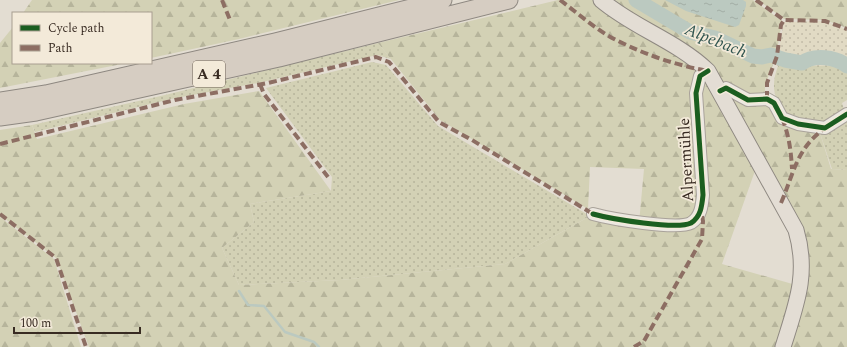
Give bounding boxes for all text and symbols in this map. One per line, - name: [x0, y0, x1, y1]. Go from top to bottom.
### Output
- legend: [12, 12, 152, 64]
- water label: Alpebach: [680, 16, 751, 65]
- text: Cycle path: [48, 19, 105, 38]
- text: Path: [48, 39, 73, 58]
- road number: A 4: [193, 61, 225, 87]
- street label: Alpermühle: [672, 117, 700, 203]
- scale bar: [14, 309, 140, 335]
- text: 100 m: [20, 314, 51, 333]

